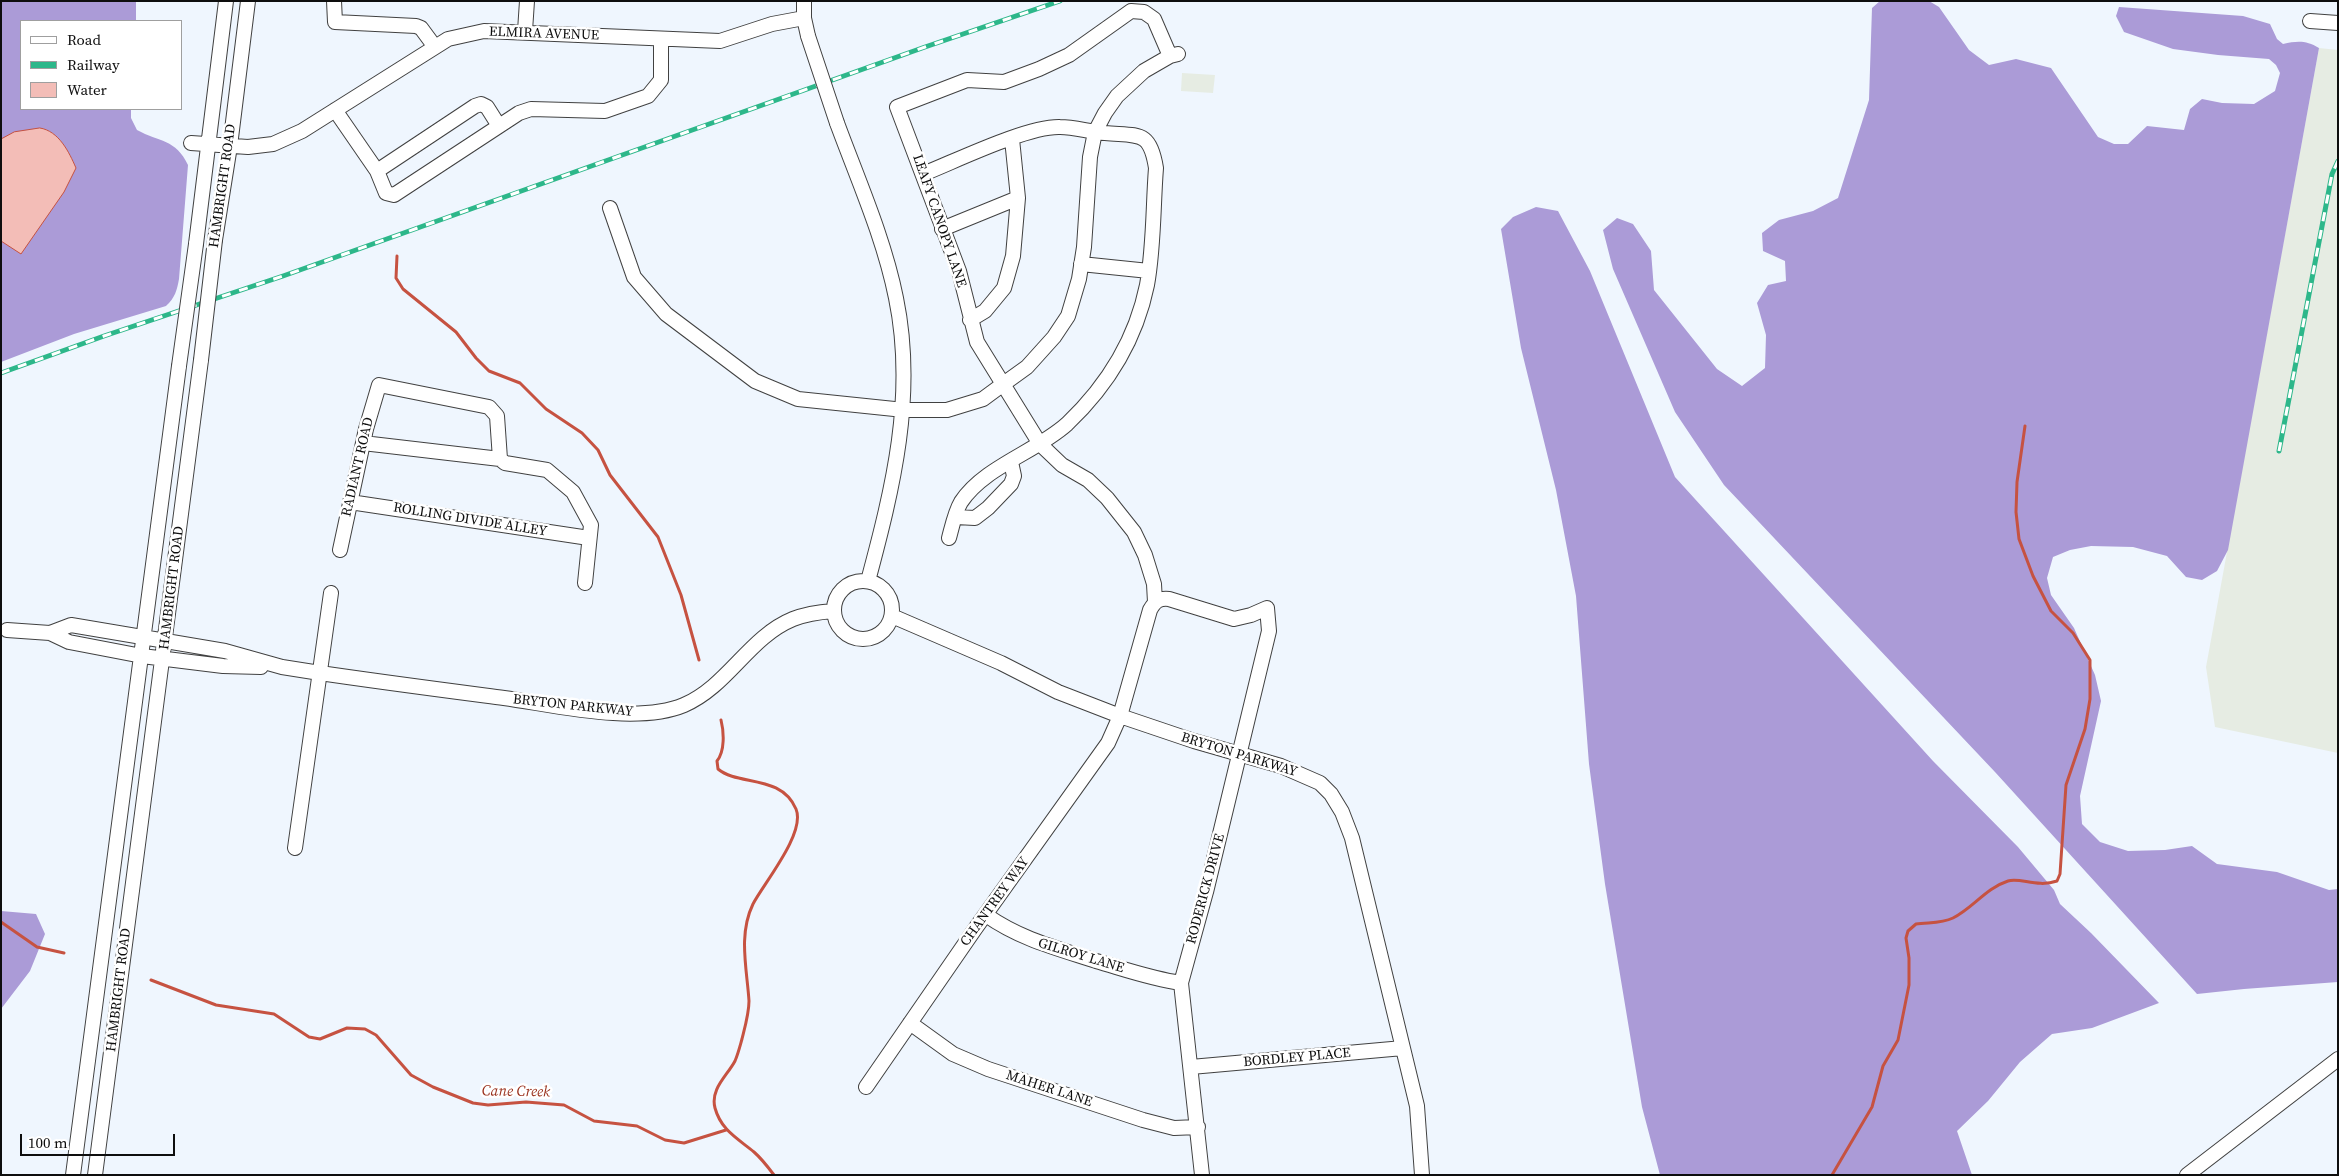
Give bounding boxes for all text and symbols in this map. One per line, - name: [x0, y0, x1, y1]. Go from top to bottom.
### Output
- legend: [20, 20, 182, 110]
- street label: ELMIRA AVENUE: [489, 24, 599, 44]
- text: Road: [67, 29, 101, 50]
- text: Railway: [67, 54, 120, 75]
- text: Water: [67, 79, 107, 100]
- street label: HAMBRIGHT ROAD: [206, 123, 240, 249]
- street label: LEAFY CANOPY LANE: [908, 152, 970, 290]
- street label: RADIANT ROAD: [338, 416, 378, 518]
- street label: ROLLING DIVIDE ALLEY: [392, 500, 548, 540]
- street label: HAMBRIGHT ROAD: [156, 525, 188, 651]
- street label: BRYTON PARKWAY: [512, 691, 634, 721]
- street label: BRYTON PARKWAY: [1179, 729, 1299, 781]
- street label: RODERICK DRIVE: [1183, 832, 1229, 946]
- street label: CHANTREY WAY: [957, 854, 1033, 950]
- street label: HAMBRIGHT ROAD: [103, 927, 135, 1053]
- street label: GILROY LANE: [1036, 935, 1126, 977]
- street label: BORDLEY PLACE: [1243, 1045, 1351, 1071]
- street label: MAHER LANE: [1004, 1067, 1094, 1111]
- water label: Cane Creek: [482, 1082, 550, 1102]
- scale bar: [22, 1124, 178, 1156]
- text: 100 m: [28, 1132, 68, 1153]

